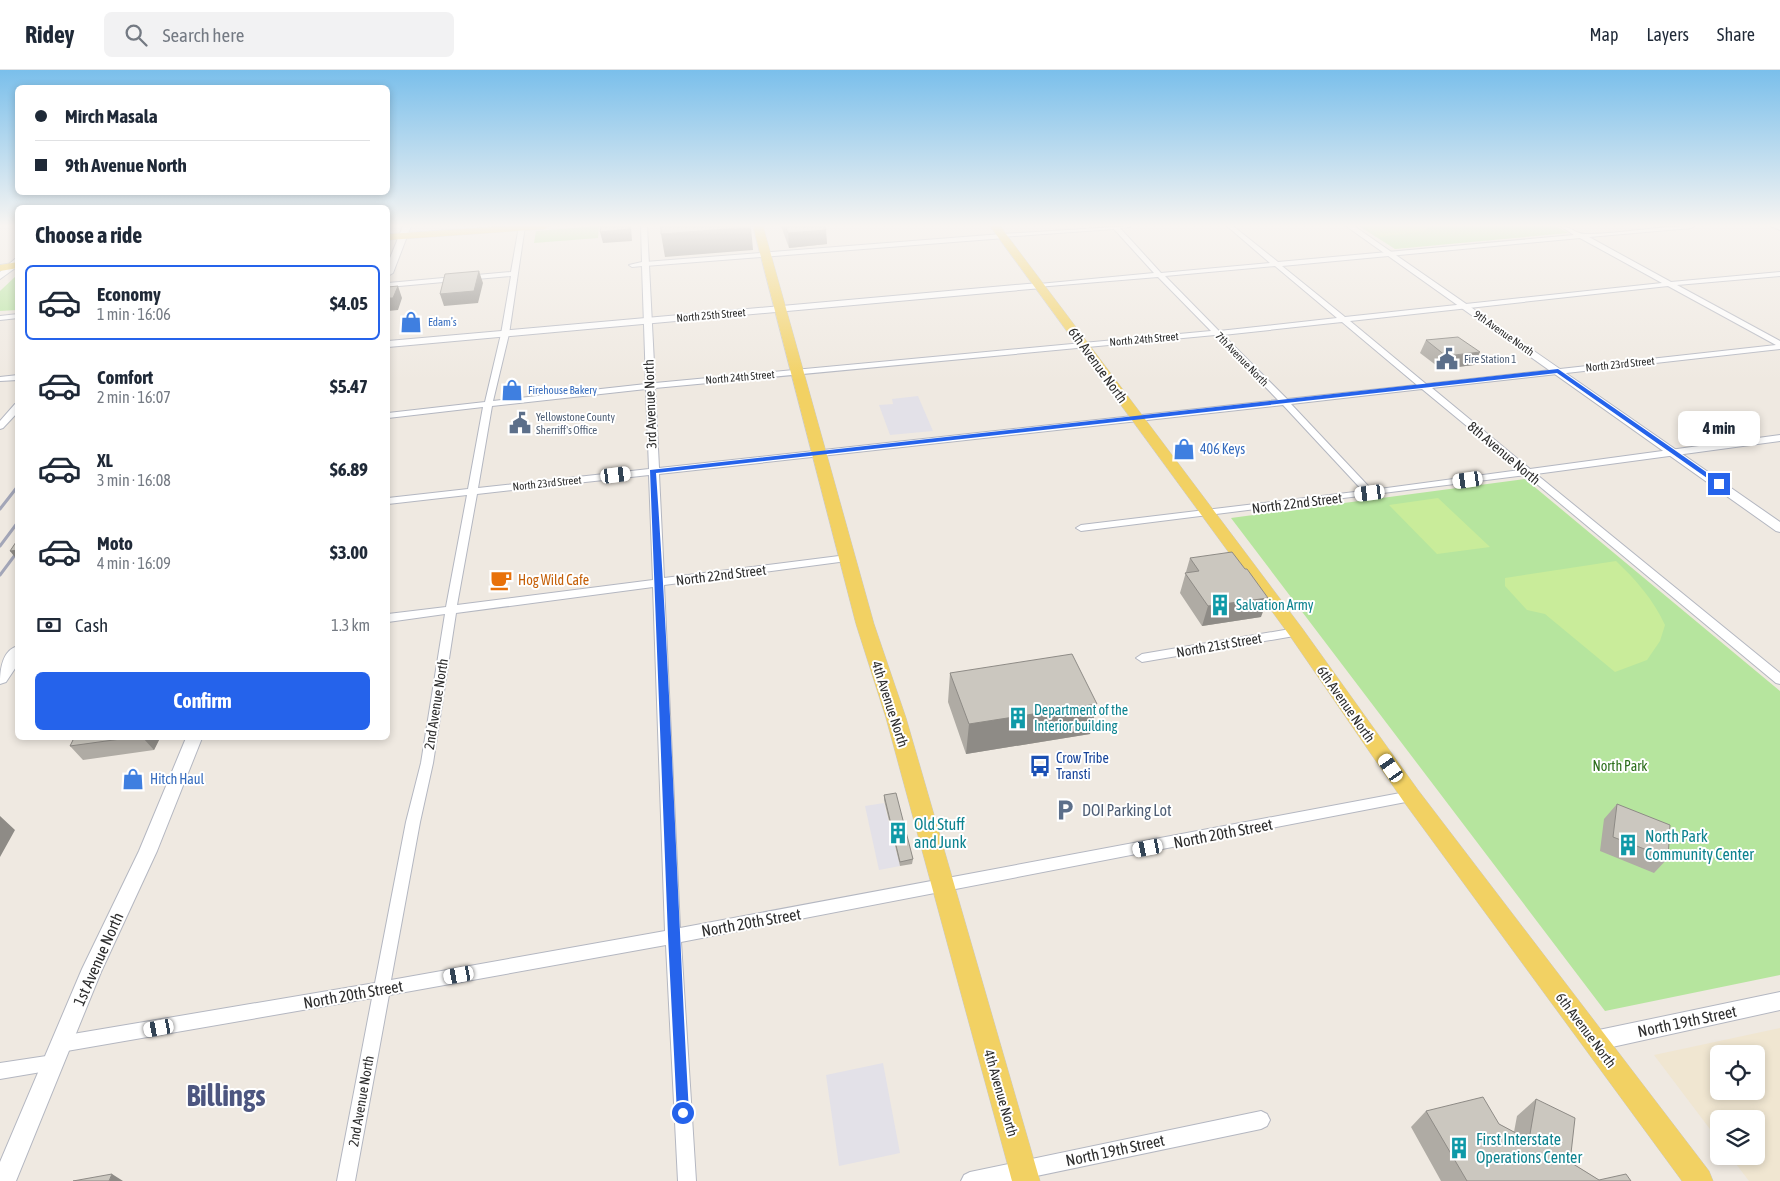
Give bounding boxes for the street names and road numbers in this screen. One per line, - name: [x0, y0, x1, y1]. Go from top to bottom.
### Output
- street label: North 25th Street: [676, 306, 746, 324]
- street label: 9th Avenue North: [1472, 308, 1536, 358]
- street label: 6th Avenue North: [1065, 324, 1131, 406]
- street label: 7th Avenue North: [1213, 329, 1271, 389]
- street label: North 24th Street: [1109, 330, 1179, 348]
- street label: North 23rd Street: [1585, 354, 1655, 374]
- street label: 3rd Avenue North: [640, 359, 660, 449]
- street label: North 24th Street: [705, 368, 775, 386]
- street label: 8th Avenue North: [1465, 418, 1543, 488]
- street label: North 23rd Street: [512, 473, 582, 493]
- street label: North 22nd Street: [1251, 490, 1343, 516]
- street label: North 22nd Street: [675, 562, 767, 588]
- street label: North 21st Street: [1175, 630, 1263, 660]
- street label: 2nd Avenue North: [421, 657, 451, 751]
- street label: 4th Avenue North: [869, 659, 911, 749]
- street label: 6th Avenue North: [1314, 663, 1378, 745]
- street label: North 20th Street: [1172, 814, 1275, 851]
- street label: North 20th Street: [700, 904, 803, 940]
- street label: 1st Avenue North: [69, 910, 127, 1008]
- street label: North 20th Street: [302, 976, 405, 1012]
- street label: 6th Avenue North: [1553, 989, 1619, 1071]
- street label: North 19th Street: [1636, 1002, 1739, 1040]
- street label: 4th Avenue North: [981, 1048, 1021, 1138]
- street label: 2nd Avenue North: [345, 1054, 377, 1148]
- street label: North 19th Street: [1064, 1131, 1167, 1169]

